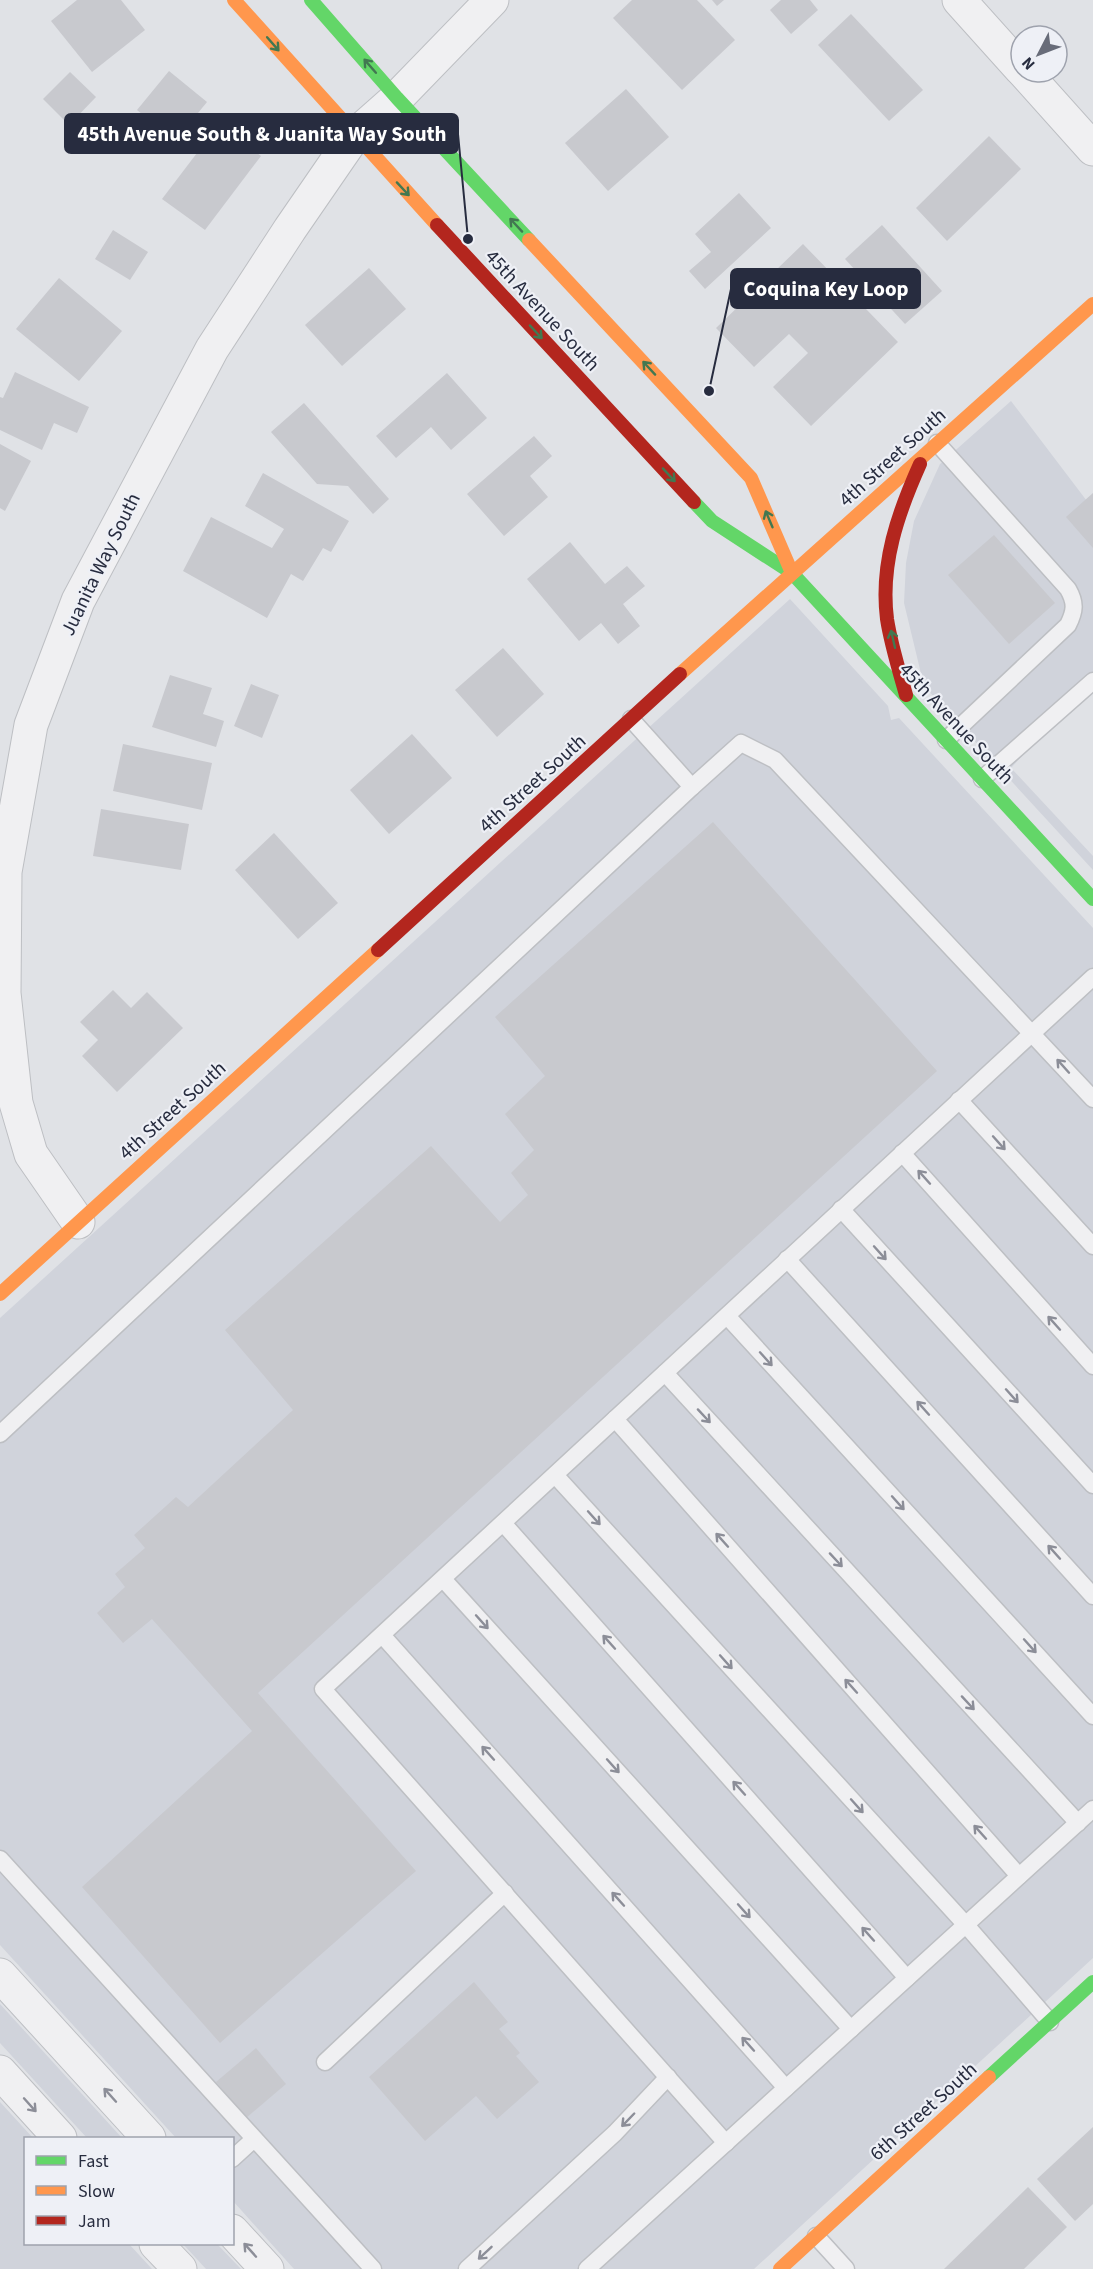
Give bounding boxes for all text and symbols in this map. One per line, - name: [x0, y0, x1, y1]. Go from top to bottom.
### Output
- north arrow: [1009, 24, 1069, 84]
- one-way arrow: [266, 36, 280, 51]
- text: N: [1017, 52, 1040, 75]
- one-way arrow: [363, 59, 377, 74]
- callout: 45th Avenue South & Juanita Way South: [65, 114, 458, 153]
- text: 45th Avenue South & Juanita Way South: [77, 119, 447, 149]
- one-way arrow: [396, 181, 410, 196]
- one-way arrow: [509, 218, 523, 233]
- street label: 45th Avenue South: [478, 244, 606, 378]
- callout: Coquina Key Loop: [731, 269, 920, 308]
- text: Coquina Key Loop: [743, 274, 909, 304]
- one-way arrow: [529, 324, 543, 339]
- one-way arrow: [642, 361, 656, 376]
- street label: 4th Street South: [833, 402, 952, 514]
- one-way arrow: [662, 467, 676, 482]
- street label: Juanita Way South: [54, 488, 148, 641]
- one-way arrow: [763, 510, 774, 529]
- one-way arrow: [887, 630, 898, 649]
- street label: 45th Avenue South: [892, 657, 1020, 791]
- street label: 4th Street South: [473, 728, 592, 840]
- street label: 4th Street South: [113, 1055, 232, 1167]
- one-way arrow: [1056, 1059, 1070, 1074]
- one-way arrow: [992, 1135, 1006, 1150]
- one-way arrow: [917, 1170, 931, 1185]
- one-way arrow: [873, 1245, 888, 1260]
- one-way arrow: [1047, 1315, 1061, 1330]
- one-way arrow: [759, 1351, 773, 1366]
- one-way arrow: [1005, 1389, 1019, 1404]
- one-way arrow: [916, 1401, 930, 1416]
- one-way arrow: [697, 1408, 711, 1423]
- one-way arrow: [891, 1495, 905, 1510]
- one-way arrow: [587, 1510, 601, 1525]
- one-way arrow: [715, 1533, 729, 1548]
- one-way arrow: [1047, 1545, 1061, 1560]
- one-way arrow: [829, 1552, 843, 1567]
- one-way arrow: [475, 1614, 489, 1629]
- one-way arrow: [602, 1635, 616, 1650]
- one-way arrow: [1022, 1639, 1037, 1654]
- one-way arrow: [719, 1654, 733, 1669]
- one-way arrow: [844, 1679, 858, 1694]
- one-way arrow: [961, 1696, 975, 1711]
- one-way arrow: [481, 1746, 495, 1761]
- one-way arrow: [606, 1759, 620, 1774]
- one-way arrow: [732, 1781, 746, 1796]
- one-way arrow: [850, 1798, 864, 1813]
- one-way arrow: [973, 1825, 987, 1840]
- one-way arrow: [611, 1891, 625, 1906]
- one-way arrow: [737, 1903, 751, 1918]
- one-way arrow: [861, 1927, 875, 1942]
- one-way arrow: [741, 2037, 755, 2052]
- street label: 6th Street South: [864, 2056, 983, 2168]
- one-way arrow: [103, 2088, 117, 2103]
- one-way arrow: [23, 2098, 37, 2113]
- one-way arrow: [621, 2112, 635, 2127]
- legend: [24, 2137, 234, 2245]
- text: Fast: [78, 2149, 109, 2174]
- text: Slow: [78, 2179, 115, 2204]
- text: Jam: [78, 2209, 111, 2234]
- one-way arrow: [243, 2243, 257, 2258]
- one-way arrow: [478, 2245, 493, 2259]

